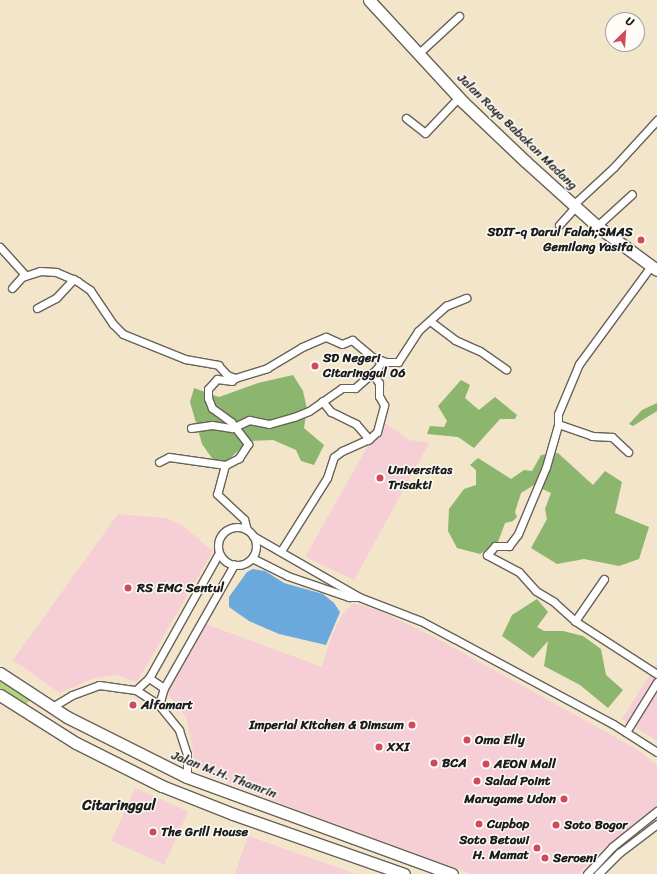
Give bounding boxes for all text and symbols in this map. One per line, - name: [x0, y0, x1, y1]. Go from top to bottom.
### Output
- text: U: [623, 11, 637, 32]
- north arrow: [605, 12, 645, 52]
- street label: Jalan Raya Babakan Madang: [454, 71, 580, 193]
- place label: SDIT-q Darul Falah;SMAS Gemilang Yasifa: [486, 225, 633, 256]
- marker: SDIT-q Darul Falah;SMAS Gemilang Yasifa: [636, 235, 646, 245]
- place label: SD Negeri Citaringgul 06: [323, 351, 406, 382]
- marker: SD Negeri Citaringgul 06: [310, 361, 320, 371]
- place label: Universitas Trisakti: [388, 463, 452, 494]
- marker: Universitas Trisakti: [375, 473, 385, 483]
- place label: RS EMC Sentul: [137, 580, 224, 596]
- marker: RS EMC Sentul: [122, 582, 134, 594]
- place label: Alfamart: [141, 697, 193, 713]
- marker: Alfamart: [128, 700, 138, 710]
- place label: Imperial Kitchen & Dimsum: [249, 717, 404, 733]
- marker: Imperial Kitchen & Dimsum: [407, 720, 417, 730]
- place label: Oma Elly: [475, 732, 525, 748]
- marker: Oma Elly: [462, 735, 472, 745]
- place label: XXI: [387, 739, 409, 755]
- marker: XXI: [374, 742, 384, 752]
- street label: Jalan M.H. Thamrin: [170, 748, 278, 802]
- place label: BCA: [442, 755, 467, 771]
- place label: AEON Mall: [494, 756, 555, 772]
- marker: BCA: [429, 758, 439, 768]
- marker: AEON Mall: [481, 759, 491, 769]
- place label: Salad Point: [485, 773, 551, 789]
- marker: Salad Point: [472, 776, 482, 786]
- place label: Marugame Udon: [464, 791, 556, 807]
- marker: Marugame Udon: [559, 794, 569, 804]
- district label: Citaringgul: [82, 797, 156, 815]
- place label: Cupbop: [487, 816, 529, 832]
- place label: Soto Bogor: [564, 817, 628, 833]
- marker: Cupbop: [474, 819, 484, 829]
- marker: Soto Bogor: [551, 820, 561, 830]
- place label: The Grill House: [161, 824, 248, 840]
- marker: The Grill House: [148, 827, 158, 837]
- place label: Soto Betawi H. Mamat: [459, 833, 529, 864]
- marker: Soto Betawi H. Mamat: [532, 843, 542, 853]
- place label: Seroeni: [553, 850, 597, 866]
- marker: Seroeni: [540, 853, 550, 863]

